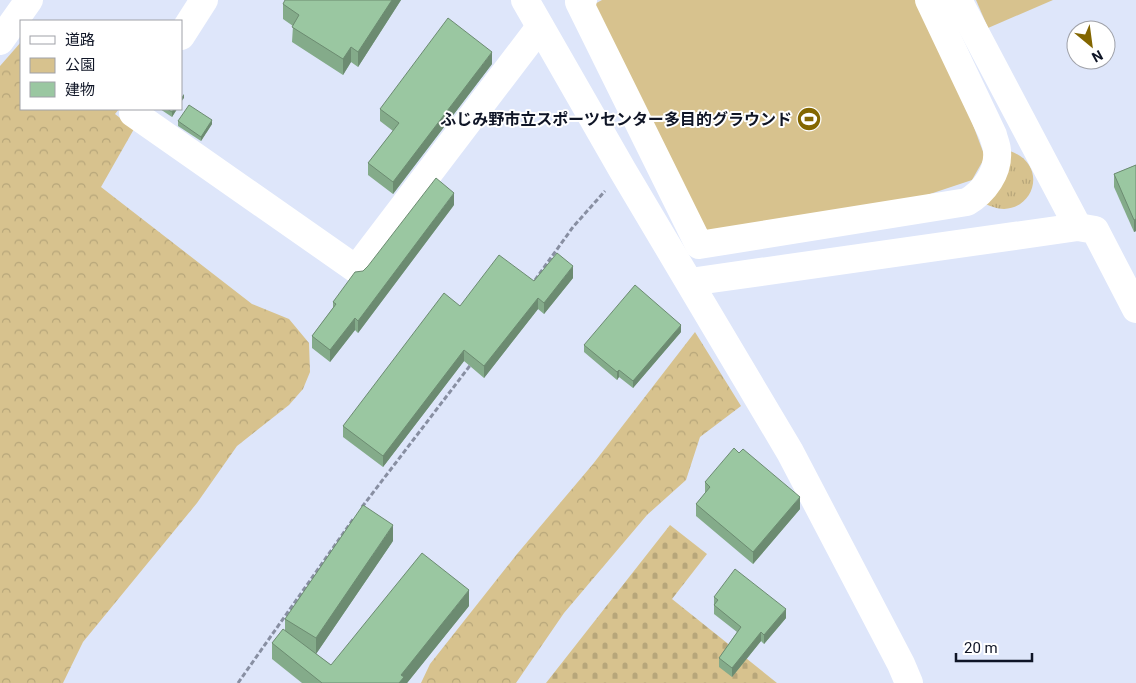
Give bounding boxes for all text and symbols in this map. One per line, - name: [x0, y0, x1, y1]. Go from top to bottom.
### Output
- legend: [20, 20, 182, 110]
- north arrow: [1066, 20, 1116, 70]
- text: 道路: [65, 31, 95, 49]
- text: N: [1089, 47, 1106, 66]
- text: 公園: [65, 56, 95, 74]
- text: 建物: [65, 81, 95, 99]
- sports icon: ふじみ野市⽴スポーツセンター多⽬的グラウンド: [796, 106, 822, 132]
- place label: ふじみ野市⽴スポーツセンター多⽬的グラウンド: [440, 110, 792, 129]
- scale bar: [956, 630, 1032, 662]
- text: 20 m: [964, 639, 998, 657]

